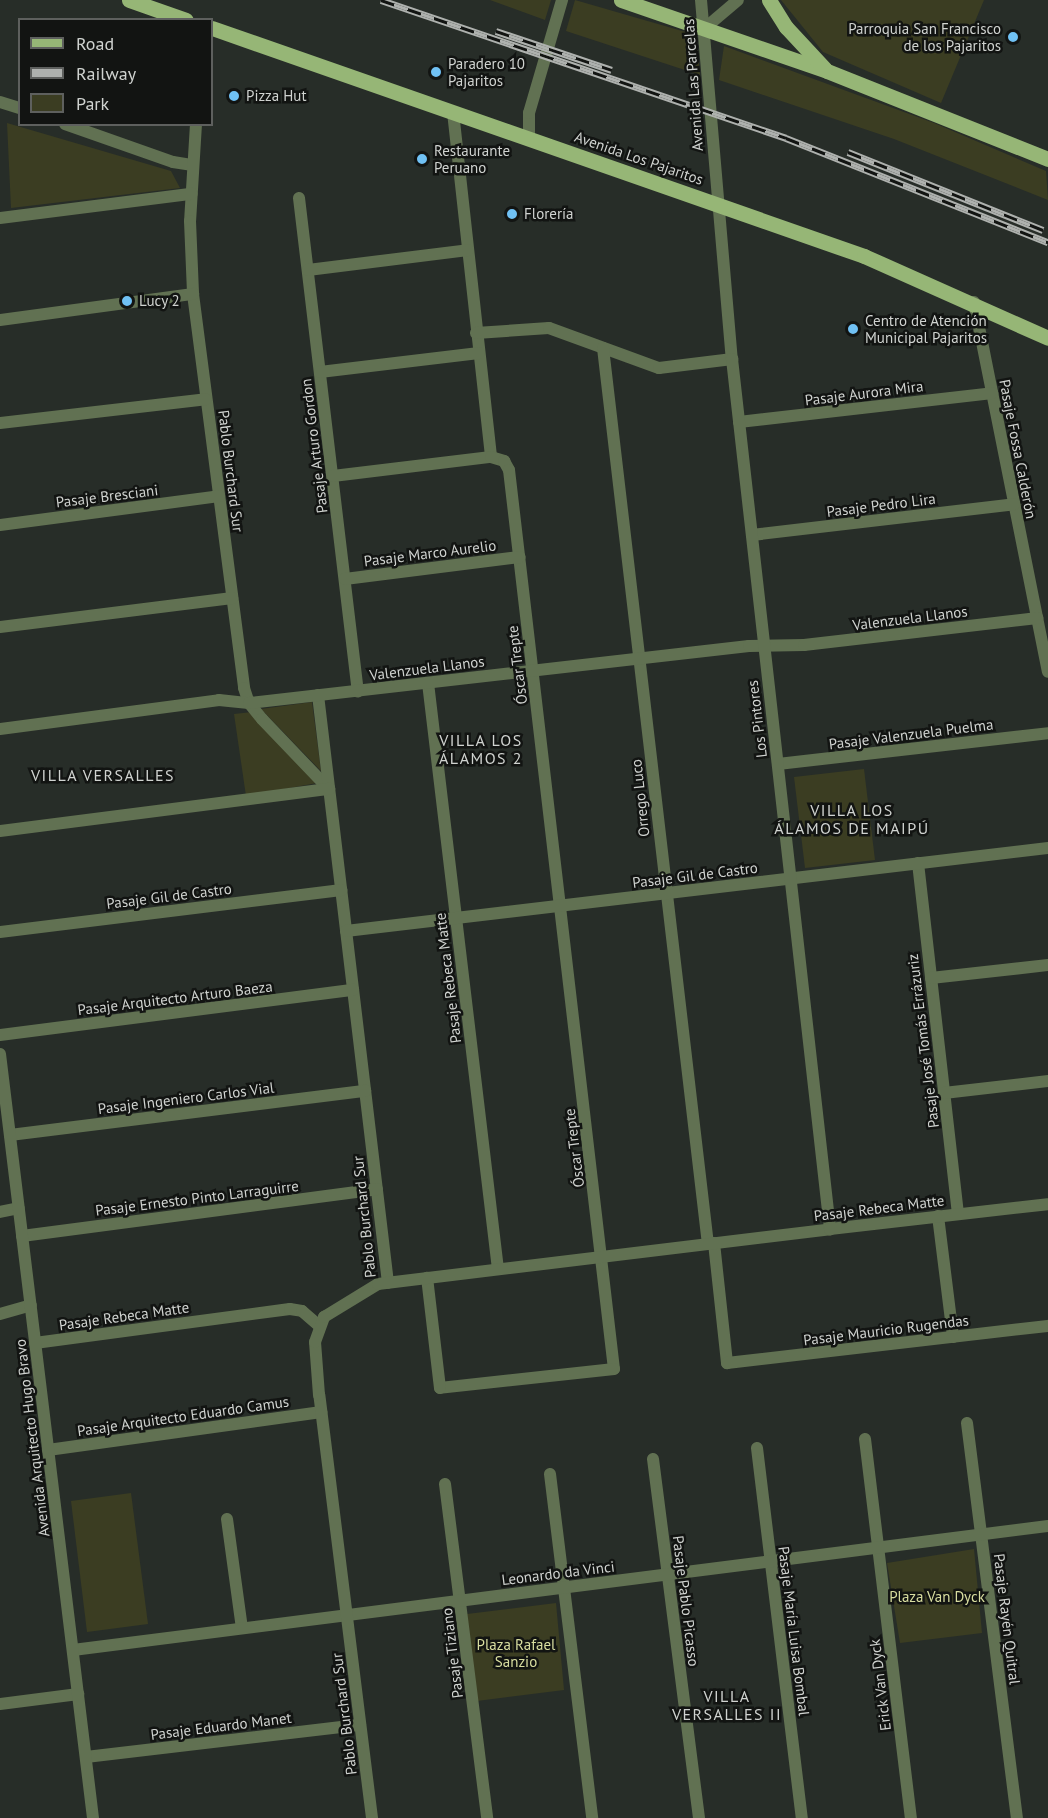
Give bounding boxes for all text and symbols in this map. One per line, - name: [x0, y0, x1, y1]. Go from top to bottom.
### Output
- legend: [18, 18, 213, 126]
- street label: Avenida Las Parcelas: [679, 18, 707, 152]
- place label: Parroquia San Francisco de los Pajaritos: [848, 19, 1001, 54]
- marker: Parroquia San Francisco de los Pajaritos: [1006, 30, 1020, 44]
- text: Road: [76, 32, 114, 55]
- place label: Paradero 10 Pajaritos: [448, 54, 525, 89]
- text: Railway: [76, 62, 136, 85]
- marker: Paradero 10 Pajaritos: [429, 65, 443, 79]
- place label: Pizza Hut: [246, 87, 307, 105]
- marker: Pizza Hut: [227, 89, 241, 103]
- text: Park: [76, 92, 109, 115]
- street label: Avenida Los Pajaritos: [572, 128, 706, 188]
- place label: Restaurante Peruano: [434, 141, 510, 176]
- marker: Restaurante Peruano: [415, 152, 429, 166]
- place label: Florería: [524, 205, 573, 223]
- marker: Florería: [505, 207, 519, 221]
- place label: Lucy 2: [139, 292, 180, 310]
- marker: Lucy 2: [120, 294, 134, 308]
- place label: Centro de Atención Municipal Pajaritos: [865, 311, 987, 346]
- marker: Centro de Atención Municipal Pajaritos: [846, 322, 860, 336]
- street label: Pasaje Arturo Gordon: [297, 377, 331, 515]
- street label: Pasaje Aurora Mira: [804, 377, 924, 409]
- street label: Pasaje Fossa Calderón: [996, 378, 1040, 520]
- street label: Pablo Burchard Sur: [215, 409, 247, 533]
- street label: Pasaje Bresciani: [55, 481, 159, 511]
- street label: Pasaje Pedro Lira: [825, 489, 937, 521]
- street label: Pasaje Marco Aurelio: [363, 536, 497, 570]
- street label: Valenzuela Llanos: [851, 602, 969, 634]
- street label: Óscar Trepte: [503, 624, 531, 706]
- street label: Valenzuela Llanos: [368, 652, 486, 684]
- street label: Los Pintores: [743, 679, 771, 759]
- street label: Pasaje Valenzuela Puelma: [828, 715, 994, 753]
- district label: VILLA LOS ÁLAMOS 2: [439, 730, 523, 768]
- street label: Orrego Luco: [627, 758, 653, 838]
- district label: VILLA VERSALLES: [30, 765, 176, 785]
- district label: VILLA LOS ÁLAMOS DE MAIPÚ: [774, 800, 930, 838]
- street label: Pasaje Gil de Castro: [631, 858, 759, 892]
- street label: Pasaje Gil de Castro: [105, 879, 233, 913]
- street label: Pasaje Rebeca Matte: [431, 912, 465, 1044]
- street label: Pasaje José Tomás Errázuriz: [903, 953, 943, 1129]
- street label: Pasaje Arquitecto Arturo Baeza: [76, 977, 274, 1019]
- street label: Pasaje Ingeniero Carlos Vial: [97, 1078, 275, 1118]
- street label: Óscar Trepte: [560, 1107, 588, 1189]
- street label: Pablo Burchard Sur: [349, 1155, 379, 1279]
- street label: Pasaje Ernesto Pinto Larraguirre: [94, 1177, 300, 1219]
- street label: Pasaje Rebeca Matte: [813, 1191, 945, 1225]
- street label: Pasaje Rebeca Matte: [58, 1298, 190, 1334]
- street label: Pasaje Mauricio Rugendas: [802, 1311, 970, 1349]
- street label: Avenida Arquitecto Hugo Bravo: [11, 1338, 53, 1538]
- street label: Pasaje Arquitecto Eduardo Camus: [76, 1392, 290, 1440]
- street label: Pasaje Pablo Picasso: [669, 1534, 703, 1668]
- street label: Pasaje María Luisa Bombal: [775, 1545, 813, 1717]
- street label: Pasaje Rayén Quitral: [990, 1552, 1024, 1686]
- street label: Leonardo da Vinci: [500, 1557, 616, 1589]
- park label: Plaza Van Dyck: [889, 1588, 985, 1606]
- street label: Pasaje Tiziano: [437, 1607, 467, 1699]
- park label: Plaza Rafael Sanzio: [477, 1635, 555, 1670]
- street label: Erick Van Dyck: [865, 1638, 895, 1732]
- street label: Pablo Burchard Sur: [328, 1652, 360, 1776]
- district label: VILLA VERSALLES II: [672, 1686, 782, 1724]
- street label: Pasaje Eduardo Manet: [150, 1708, 292, 1744]

